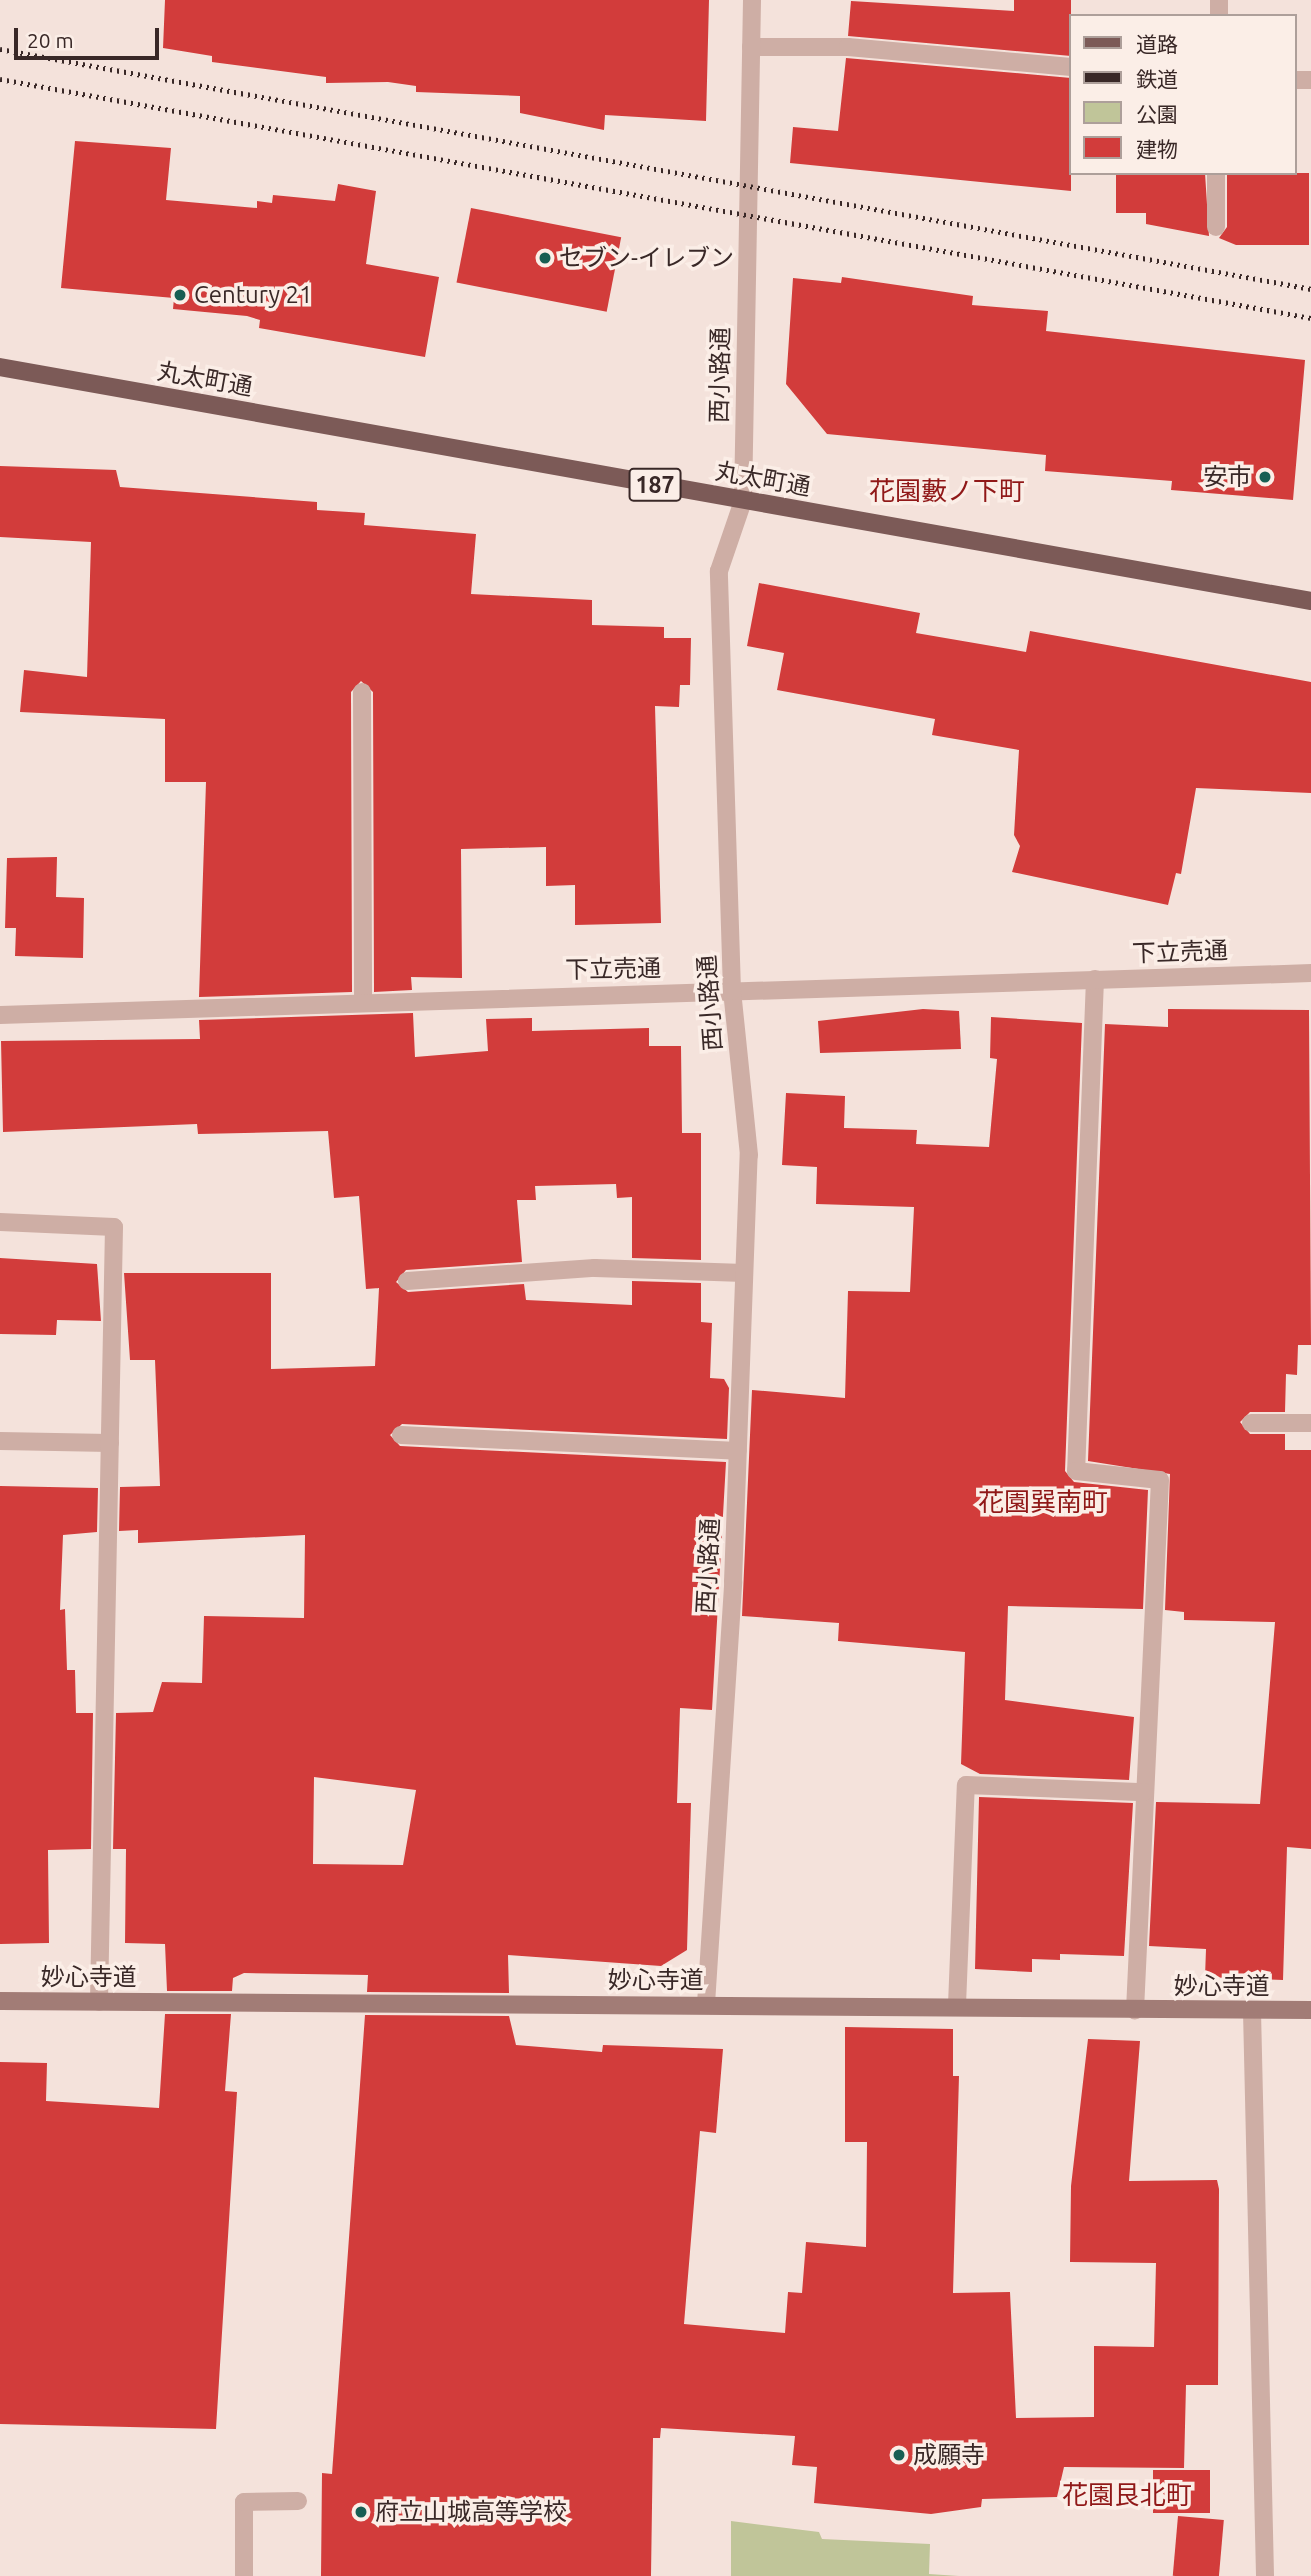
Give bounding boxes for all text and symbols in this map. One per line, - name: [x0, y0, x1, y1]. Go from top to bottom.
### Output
- scale bar: [18, 14, 163, 58]
- legend: [1070, 14, 1297, 175]
- text: 20 m: [27, 28, 74, 52]
- text: 道路: [1136, 32, 1178, 56]
- text: 鉄道: [1136, 67, 1178, 91]
- text: 公園: [1136, 102, 1178, 126]
- text: 建物: [1136, 137, 1178, 161]
- place label: セブン-イレブン: [559, 244, 734, 272]
- marker: セブン-イレブン: [537, 250, 553, 266]
- place label: Century 21: [194, 281, 313, 309]
- marker: Century 21: [172, 287, 188, 303]
- street label: 西小路通: [705, 327, 735, 423]
- street label: 丸太町通: [155, 356, 255, 402]
- street label: 丸太町通: [713, 456, 813, 502]
- place label: 安市: [1203, 463, 1251, 491]
- road number: 187: [627, 466, 683, 505]
- marker: 安市: [1257, 469, 1273, 485]
- district label: 花園藪ノ下町: [869, 475, 1025, 507]
- street label: 下立売通: [1132, 936, 1228, 968]
- street label: 下立売通: [565, 954, 661, 984]
- street label: 西小路通: [692, 954, 728, 1052]
- district label: 花園巽南町: [978, 1486, 1108, 1518]
- street label: 西小路通: [691, 1517, 725, 1615]
- street label: 妙心寺道: [41, 1963, 137, 1991]
- street label: 妙心寺道: [608, 1966, 704, 1994]
- street label: 妙心寺道: [1174, 1972, 1270, 2000]
- place label: 成願寺: [913, 2441, 985, 2469]
- marker: 成願寺: [891, 2447, 907, 2463]
- district label: 花園艮北町: [1062, 2479, 1192, 2511]
- place label: 府立山城高等学校: [375, 2498, 567, 2526]
- marker: 府立山城高等学校: [353, 2504, 369, 2520]

